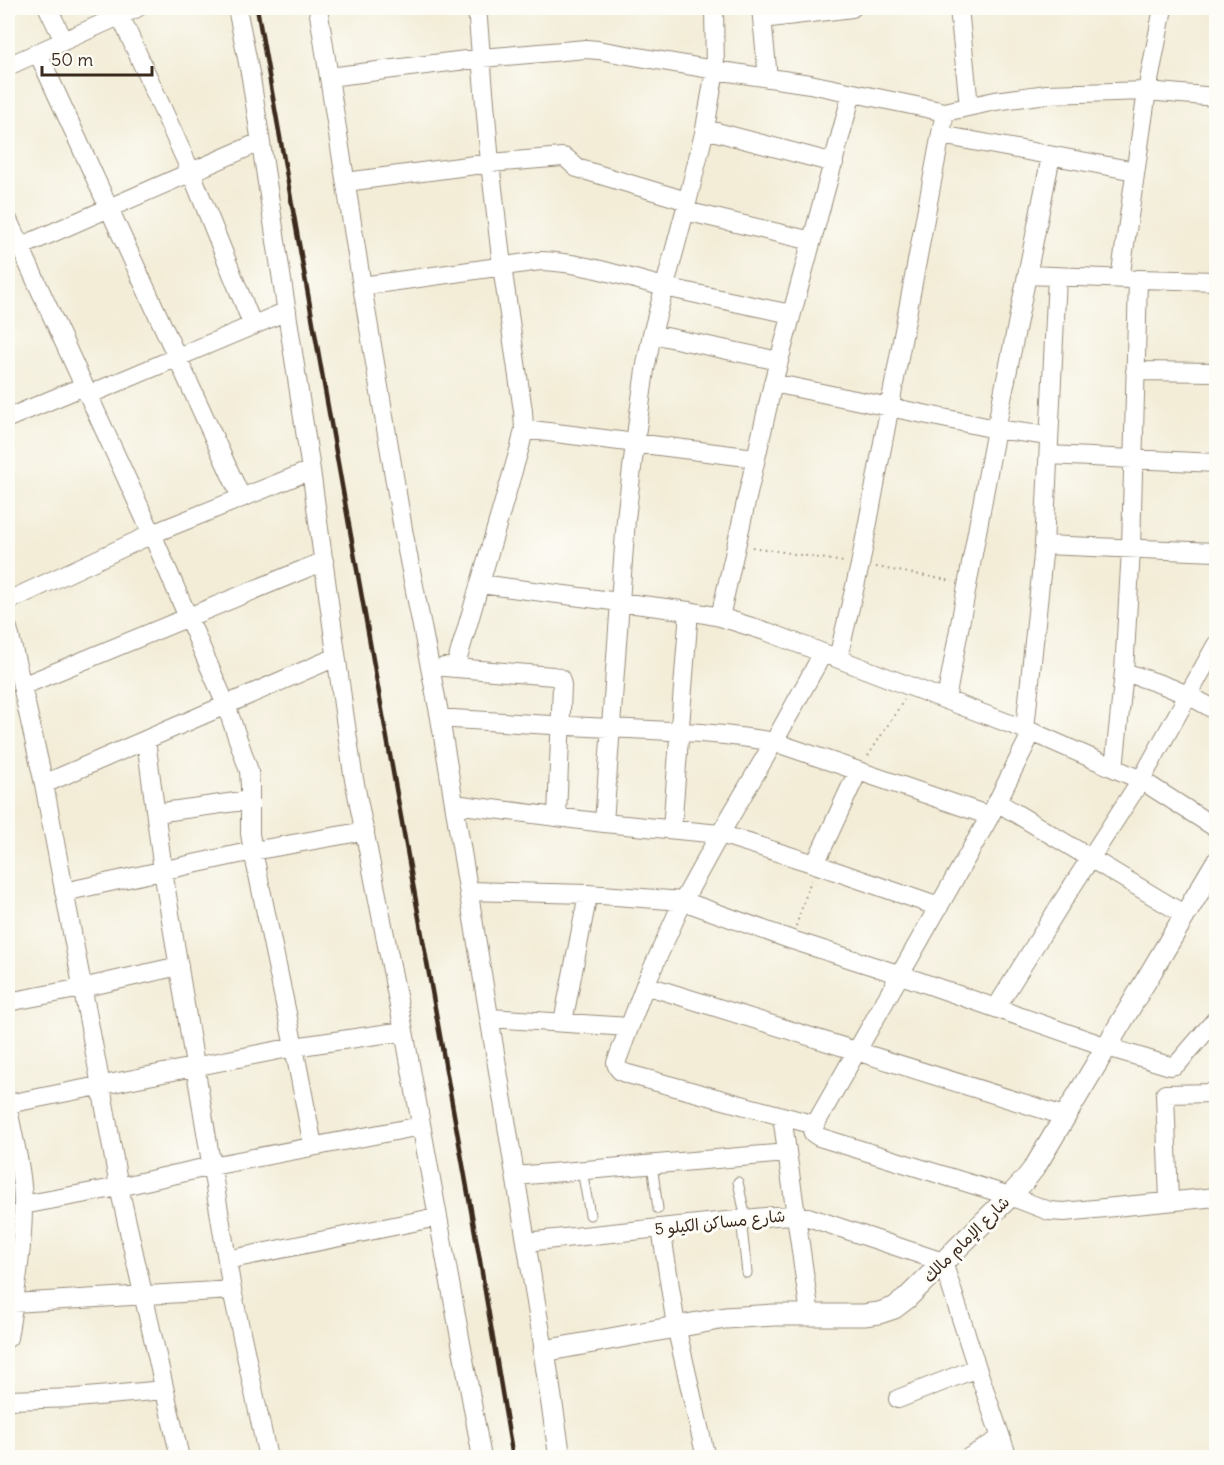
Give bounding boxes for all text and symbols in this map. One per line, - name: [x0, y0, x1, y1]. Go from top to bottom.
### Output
- scale bar: [42, 39, 152, 77]
- text: 50 m: [51, 48, 93, 71]
- street label: شارع الإمام مالك: [919, 1192, 1015, 1288]
- street label: شارع مساكن الكيلو 5: [654, 1205, 787, 1241]

